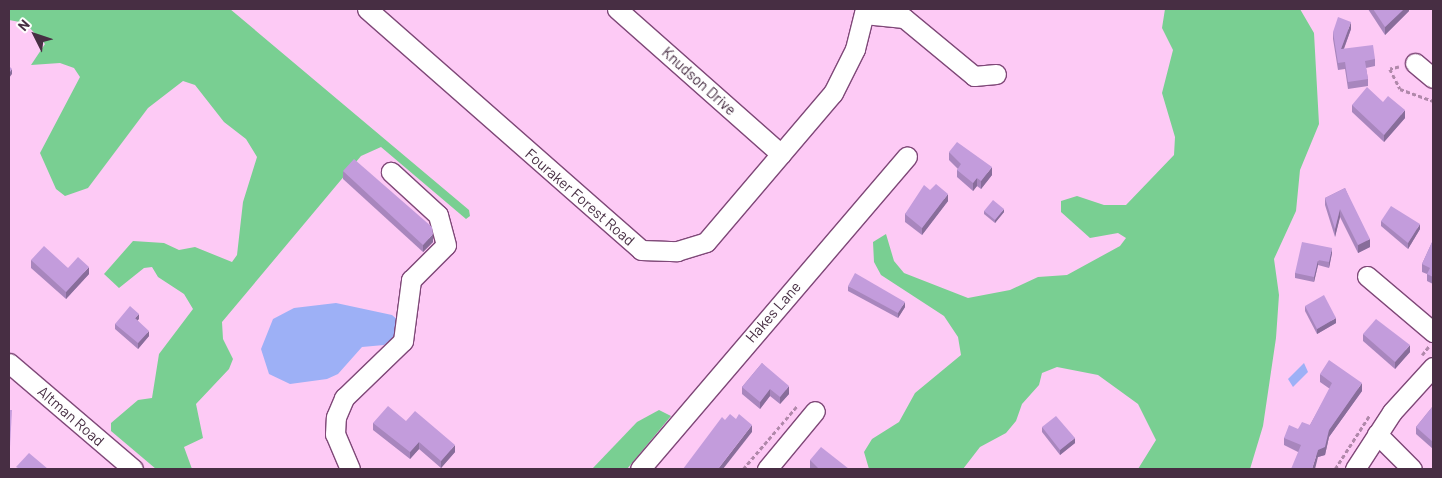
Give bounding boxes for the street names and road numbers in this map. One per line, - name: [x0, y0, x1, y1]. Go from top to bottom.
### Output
- street label: Knudson Drive: [658, 43, 740, 119]
- street label: Fouraker Forest Road: [522, 145, 638, 249]
- street label: Hakes Lane: [742, 278, 804, 346]
- street label: Altman Road: [34, 382, 108, 450]

